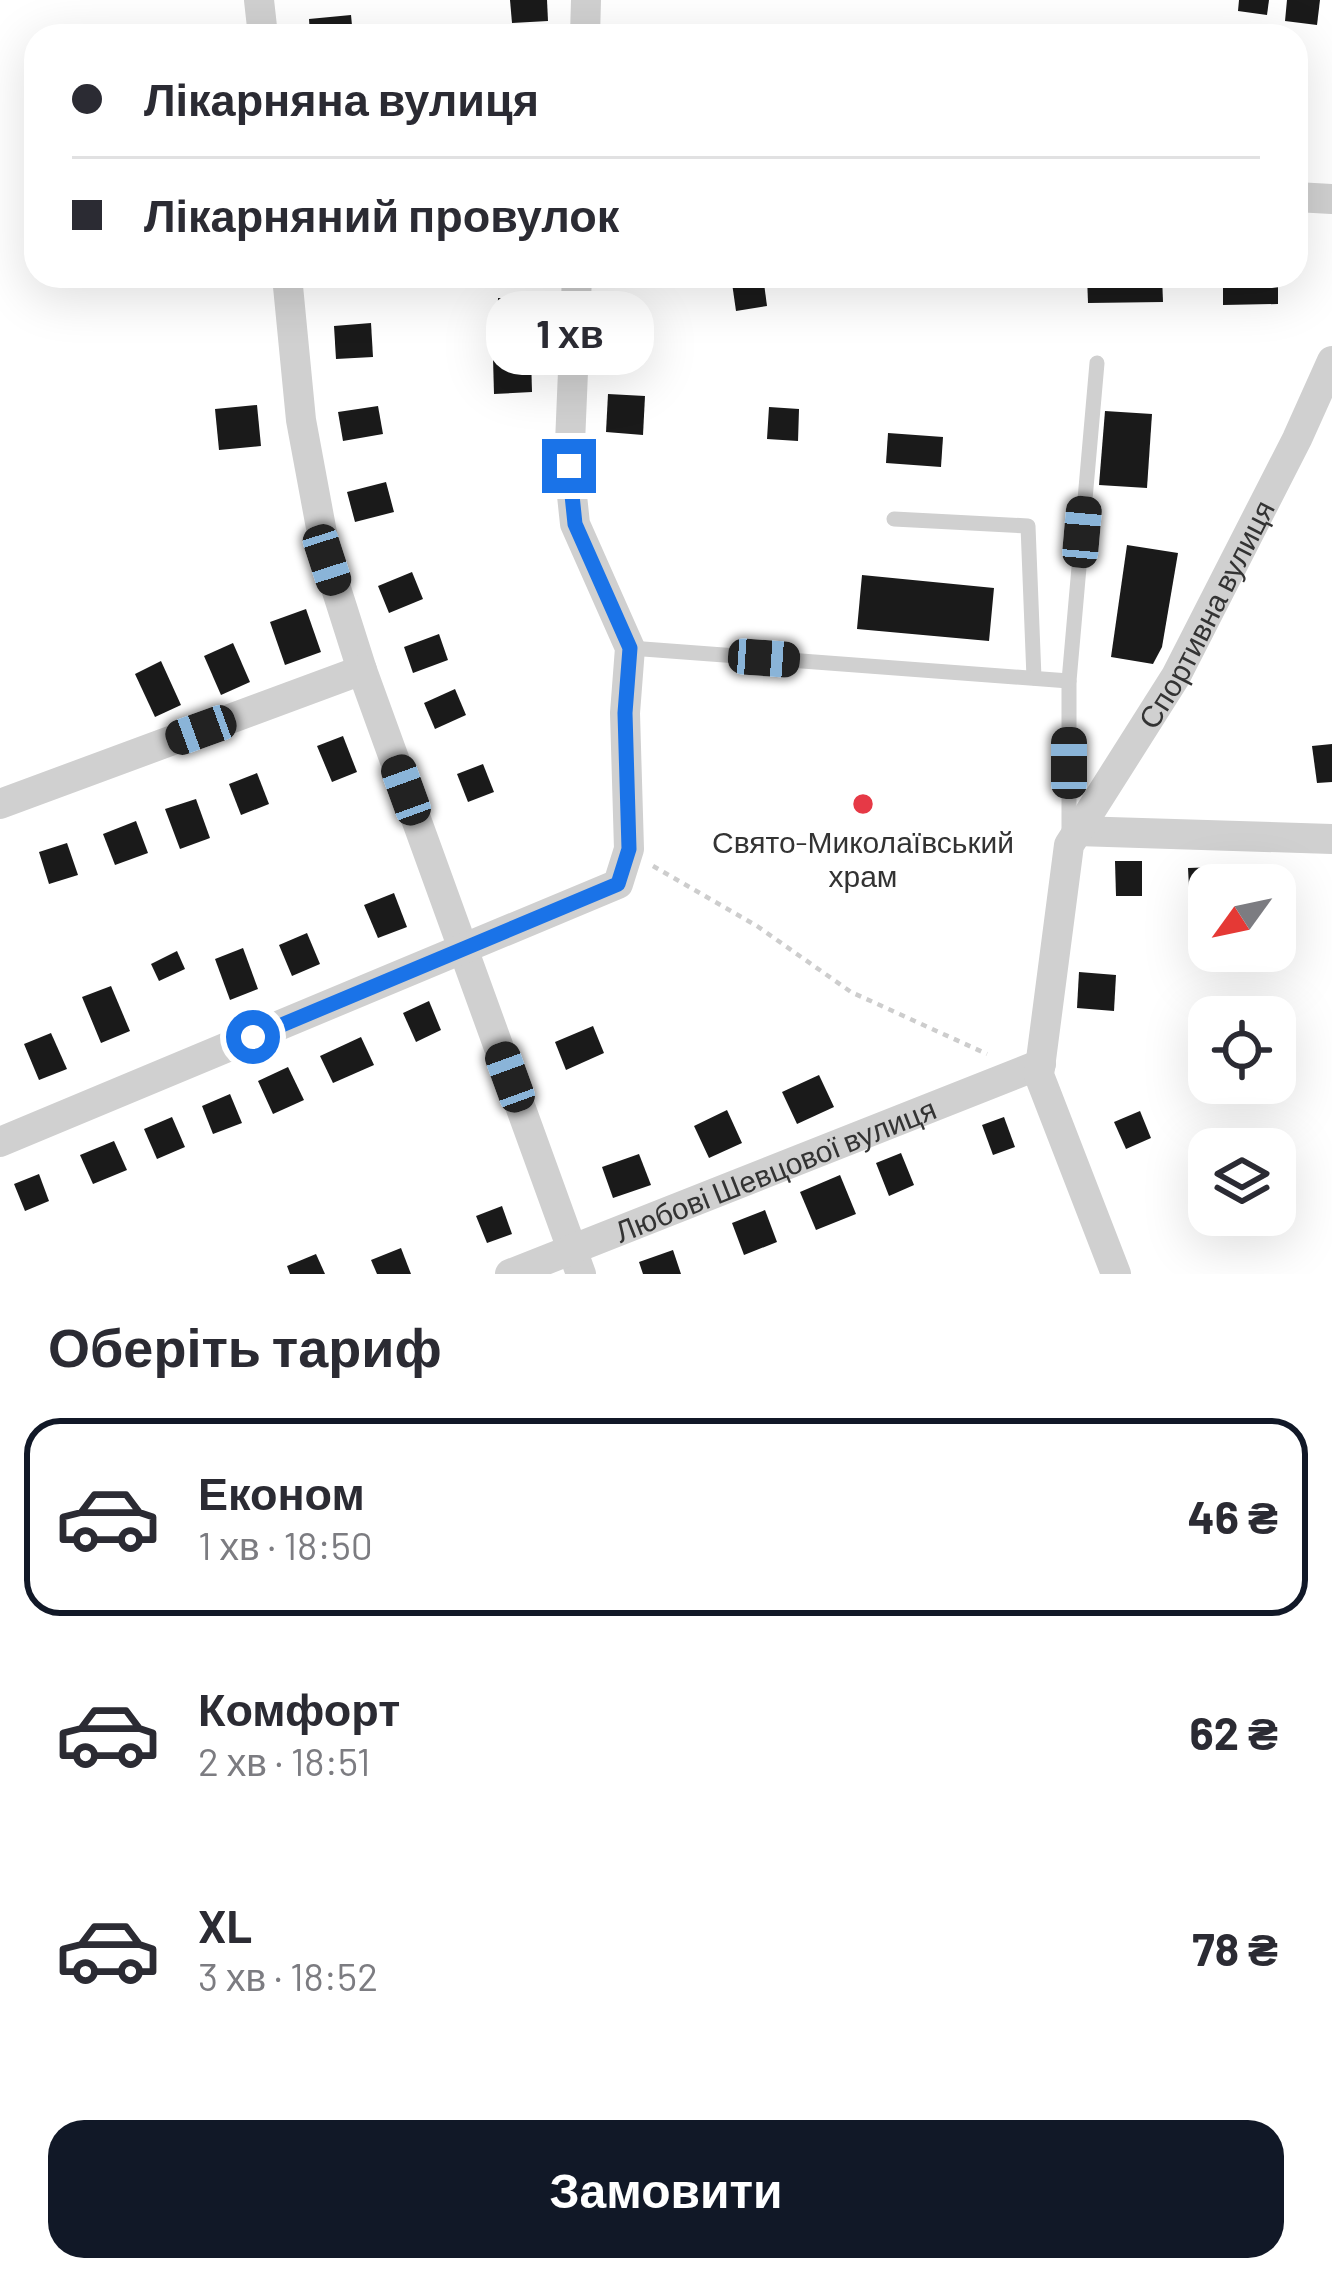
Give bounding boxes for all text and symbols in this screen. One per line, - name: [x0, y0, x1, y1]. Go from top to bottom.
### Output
- text: Лікарняна вулиця: [144, 71, 539, 125]
- text: Лікарняний провулок: [144, 187, 619, 241]
- callout: 1 хв: [485, 292, 653, 376]
- text: 1 хв: [536, 309, 604, 356]
- route end: [542, 439, 596, 493]
- street label: Спортивна вулиця: [1130, 494, 1281, 735]
- car: [1061, 495, 1103, 569]
- car: [299, 520, 355, 600]
- car: [727, 638, 801, 678]
- car: [161, 701, 241, 759]
- car: [1051, 727, 1087, 799]
- car: [377, 750, 435, 830]
- marker: Свято-Миколаївський храм: [850, 791, 876, 817]
- place label: Свято-Миколаївський храм: [712, 823, 1014, 893]
- north arrow: [1188, 864, 1296, 972]
- map controls: [1188, 864, 1296, 1236]
- button: locate: [1188, 996, 1296, 1104]
- route start: [226, 1010, 280, 1064]
- car: [481, 1037, 539, 1117]
- street label: Любові Шевцової вулиця: [609, 1090, 941, 1249]
- button: layers: [1188, 1128, 1296, 1236]
- text: Оберіть тариф: [48, 1313, 442, 1378]
- icon: car: [54, 1463, 162, 1571]
- text: Економ: [198, 1465, 365, 1519]
- text: 46 ₴: [1188, 1489, 1278, 1543]
- text: 1 хв · 18:50: [198, 1521, 373, 1568]
- icon: car: [54, 1679, 162, 1787]
- text: Комфорт: [198, 1681, 400, 1735]
- text: 62 ₴: [1190, 1705, 1278, 1759]
- text: 2 хв · 18:51: [198, 1737, 371, 1784]
- icon: car: [54, 1895, 162, 2003]
- text: XL: [198, 1898, 252, 1952]
- text: 78 ₴: [1192, 1921, 1278, 1975]
- text: 3 хв · 18:52: [198, 1952, 378, 1999]
- button: Замовити: [48, 2120, 1284, 2258]

